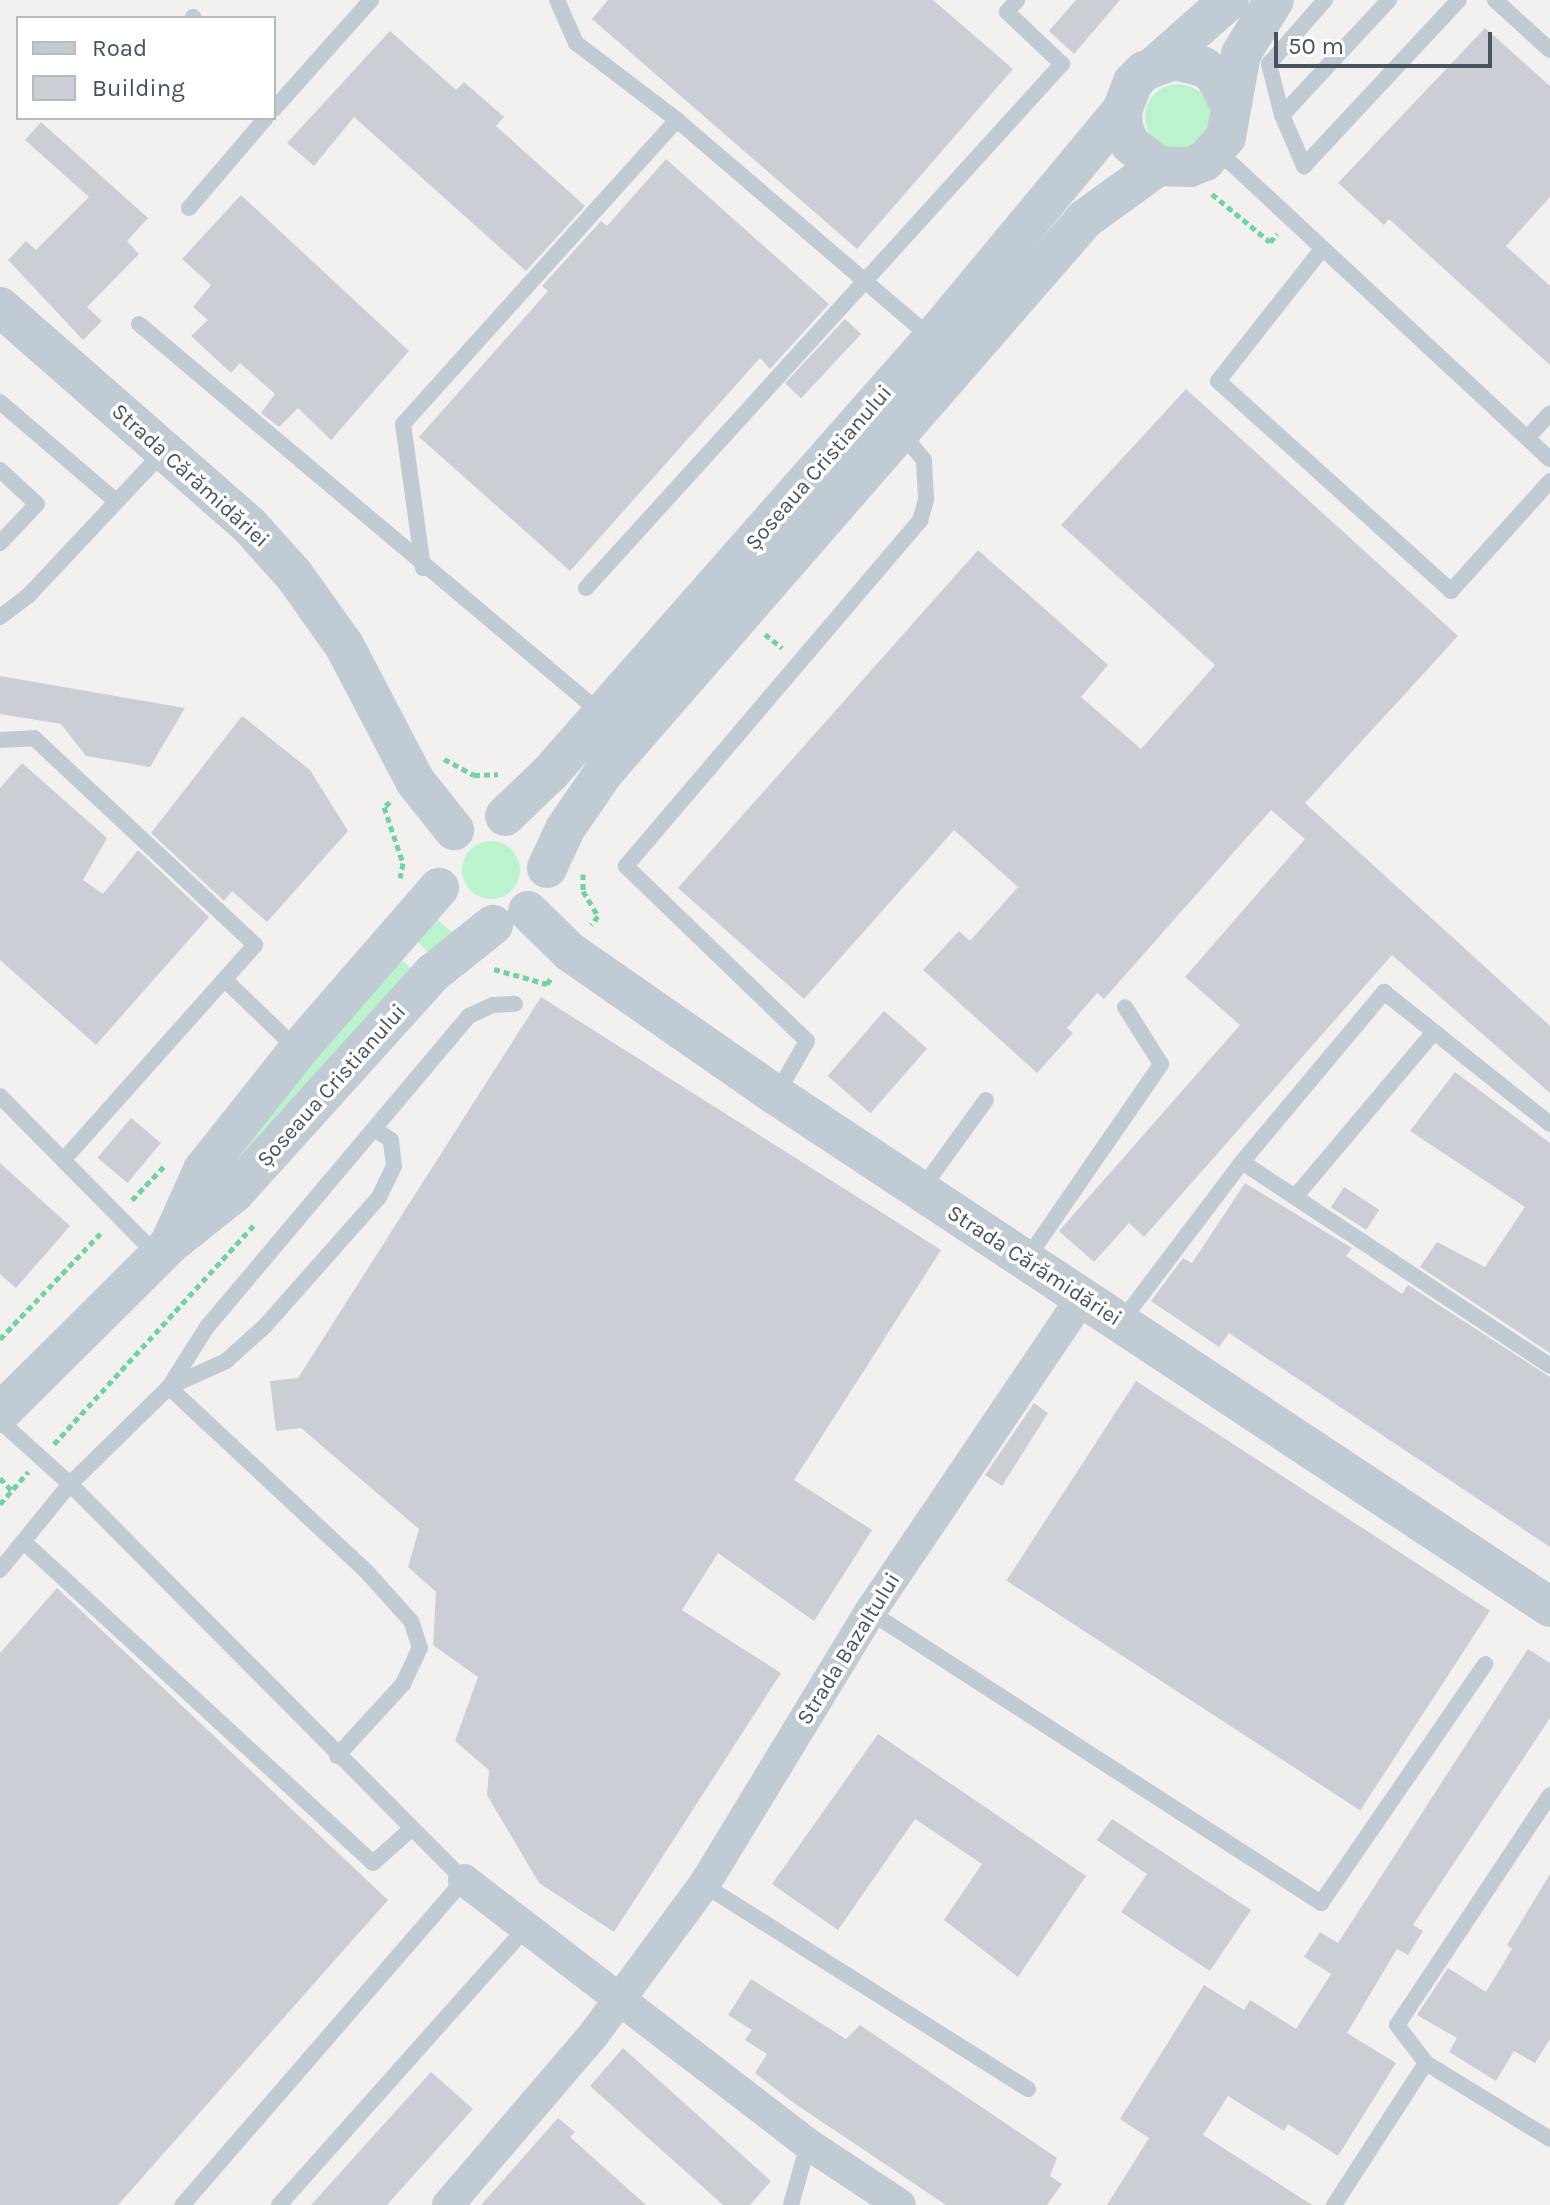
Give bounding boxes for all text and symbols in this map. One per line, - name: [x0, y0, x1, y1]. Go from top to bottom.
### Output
- legend: [16, 16, 276, 120]
- scale bar: [1278, 16, 1496, 66]
- text: 50 m: [1288, 32, 1344, 60]
- text: Road: [92, 34, 147, 62]
- text: Building: [92, 74, 185, 102]
- street label: Șoseaua Cristianului: [740, 380, 898, 556]
- street label: Strada Cărămidăriei: [106, 399, 274, 553]
- street label: Șoseaua Cristianului: [252, 999, 412, 1173]
- street label: Strada Cărămidăriei: [942, 1200, 1126, 1332]
- street label: Strada Bazaltului: [792, 1568, 906, 1730]

